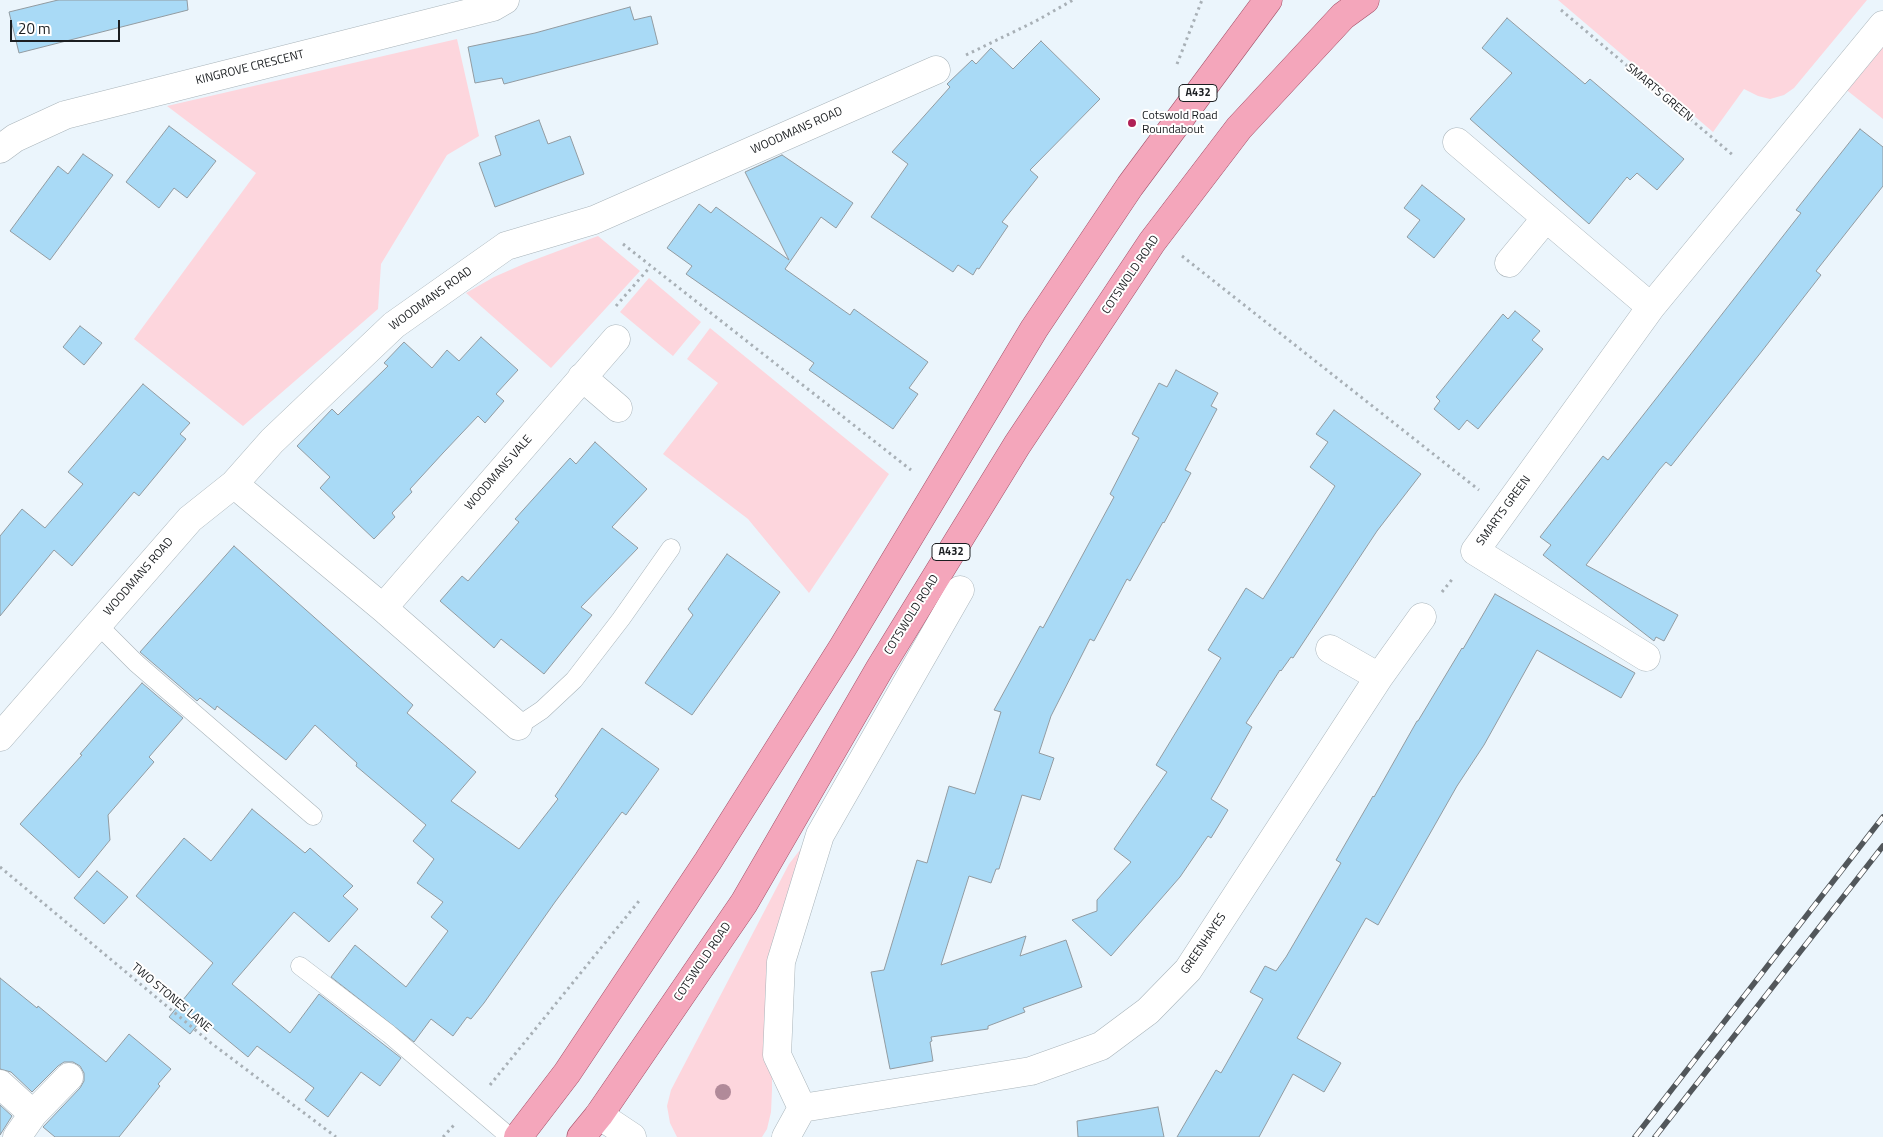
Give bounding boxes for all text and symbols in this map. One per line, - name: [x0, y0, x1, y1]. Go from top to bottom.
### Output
- scale bar: [12, 10, 122, 42]
- text: 20 m: [18, 17, 51, 40]
- street label: KINGROVE CRESCENT: [194, 48, 306, 88]
- street label: SMARTS GREEN: [1623, 61, 1695, 125]
- road number: A432: [1179, 85, 1217, 102]
- street label: WOODMANS ROAD: [749, 104, 845, 158]
- place label: Cotswold Road Roundabout: [1142, 109, 1218, 137]
- marker: Cotswold Road Roundabout: [1126, 117, 1138, 129]
- street label: COTSWOLD ROAD: [1099, 233, 1163, 317]
- street label: WOODMANS ROAD: [387, 264, 475, 334]
- street label: WOODMANS VALE: [462, 432, 536, 514]
- street label: SMARTS GREEN: [1474, 473, 1534, 549]
- street label: WOODMANS ROAD: [101, 535, 177, 619]
- road number: A432: [932, 544, 970, 560]
- street label: COTSWOLD ROAD: [882, 572, 942, 658]
- street label: GREENHAYES: [1178, 911, 1230, 977]
- street label: COTSWOLD ROAD: [671, 920, 735, 1004]
- street label: TWO STONES LANE: [128, 961, 214, 1035]

